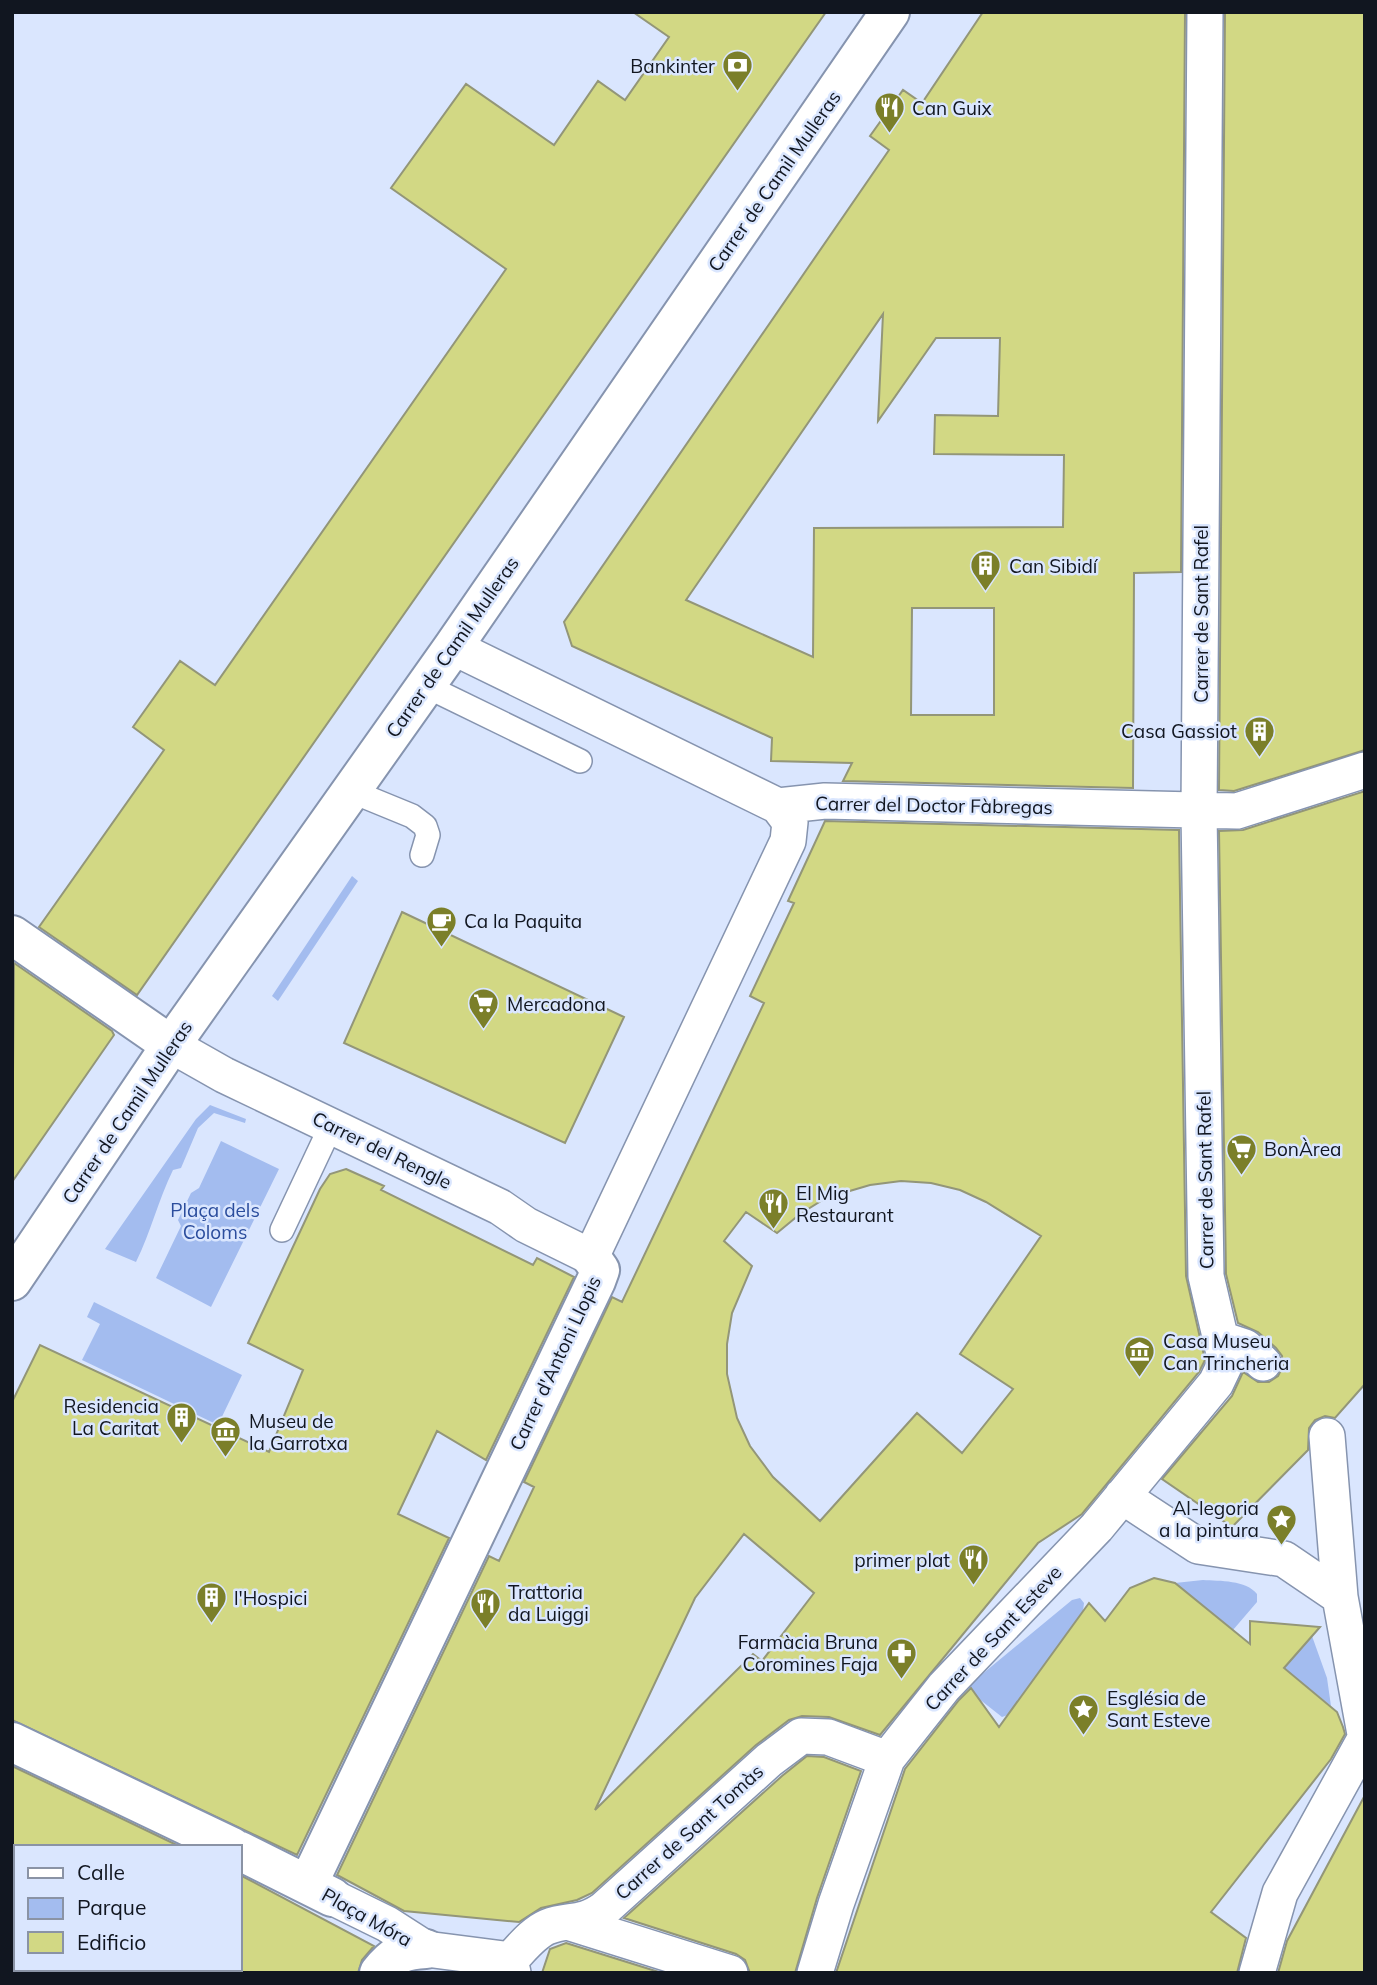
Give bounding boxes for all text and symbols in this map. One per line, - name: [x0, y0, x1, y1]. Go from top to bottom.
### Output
- bank icon: Bankinter: [721, 49, 755, 93]
- place label: Bankinter: [630, 54, 715, 78]
- street label: Carrer de Camil Mulleras: [702, 86, 846, 276]
- restaurant icon: Can Guix: [872, 91, 906, 135]
- place label: Can Guix: [912, 96, 992, 120]
- street label: Carrer de Sant Rafel: [1189, 525, 1213, 703]
- building icon: Can Sibidí: [969, 549, 1003, 593]
- street label: Carrer de Camil Mulleras: [380, 552, 524, 742]
- place label: Can Sibidí: [1009, 554, 1099, 578]
- building icon: Casa Gassiot: [1243, 714, 1277, 758]
- place label: Casa Gassiot: [1121, 719, 1237, 743]
- street label: Carrer del Doctor Fàbregas: [815, 791, 1053, 819]
- cafe icon: Ca la Paquita: [424, 904, 458, 948]
- place label: Ca la Paquita: [464, 909, 582, 933]
- supermarket icon: Mercadona: [467, 987, 501, 1031]
- place label: Mercadona: [507, 992, 606, 1016]
- street label: Carrer de Camil Mulleras: [57, 1016, 197, 1208]
- street label: Carrer de Sant Rafel: [1191, 1091, 1219, 1269]
- street label: Carrer del Rengle: [308, 1106, 456, 1194]
- supermarket icon: BonÀrea: [1224, 1132, 1258, 1176]
- place label: BonÀrea: [1264, 1137, 1341, 1161]
- place label: El Mig Restaurant: [796, 1181, 894, 1227]
- restaurant icon: El Mig Restaurant: [756, 1187, 790, 1231]
- park label: Plaça dels Coloms: [170, 1198, 260, 1244]
- street label: Carrer d'Antoni Llopis: [504, 1272, 606, 1454]
- place label: Casa Museu Can Trincheria: [1163, 1329, 1289, 1375]
- museum icon: Casa Museu Can Trincheria: [1123, 1335, 1157, 1379]
- place label: Residencia La Caritat: [64, 1394, 159, 1440]
- building icon: Residencia La Caritat: [165, 1400, 199, 1444]
- place label: Museu de la Garrotxa: [249, 1409, 348, 1455]
- museum icon: Museu de la Garrotxa: [209, 1415, 243, 1459]
- place label: Al-legoria a la pintura: [1159, 1496, 1259, 1542]
- place icon: Al-legoria a la pintura: [1265, 1502, 1299, 1546]
- restaurant icon: primer plat: [956, 1543, 990, 1587]
- place label: primer plat: [854, 1548, 950, 1572]
- street label: Carrer de Sant Esteve: [919, 1560, 1067, 1716]
- place label: Trattoria da Luiggi: [508, 1580, 589, 1626]
- building icon: l'Hospici: [194, 1581, 228, 1625]
- place label: l'Hospici: [234, 1586, 307, 1610]
- restaurant icon: Trattoria da Luiggi: [468, 1586, 502, 1630]
- place label: Farmàcia Bruna Coromines Faja: [738, 1630, 878, 1676]
- pharmacy icon: Farmàcia Bruna Coromines Faja: [884, 1636, 918, 1680]
- place label: Església de Sant Esteve: [1107, 1686, 1210, 1732]
- place icon: Església de Sant Esteve: [1067, 1692, 1101, 1736]
- street label: Carrer de Sant Tomàs: [610, 1759, 768, 1905]
- legend: [14, 1845, 242, 1971]
- text: Calle: [77, 1859, 125, 1885]
- street label: Plaça Móra: [318, 1882, 416, 1952]
- text: Parque: [77, 1894, 146, 1920]
- text: Edificio: [77, 1929, 146, 1955]

